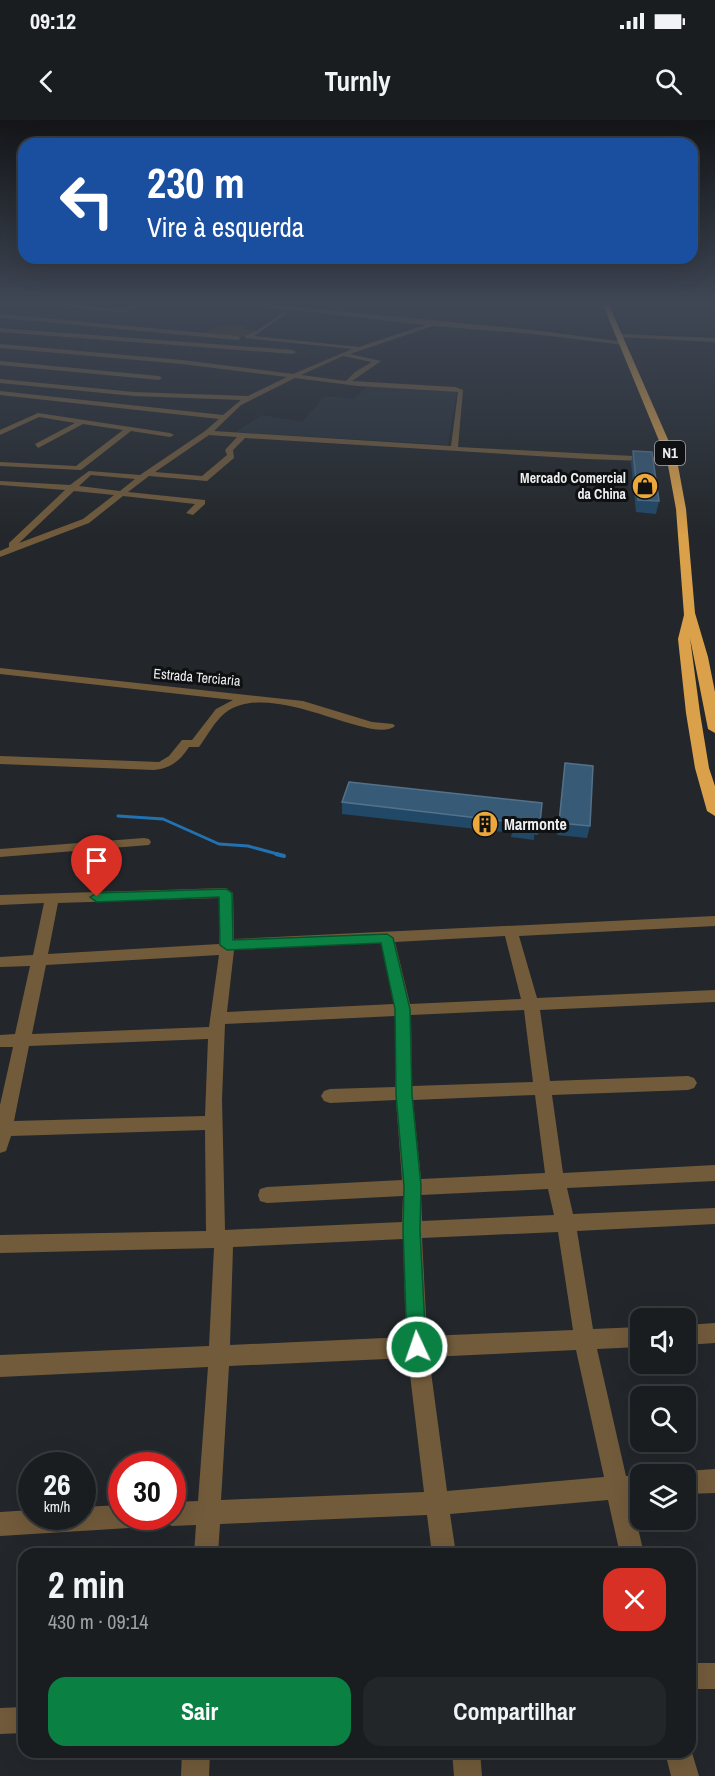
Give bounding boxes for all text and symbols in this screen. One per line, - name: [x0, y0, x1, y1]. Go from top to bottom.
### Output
- text: 09:12: [30, 6, 76, 36]
- text: Turnly: [324, 63, 391, 99]
- icon: back: [30, 65, 63, 98]
- icon: search: [652, 65, 685, 98]
- text: 230 m: [147, 155, 245, 211]
- icon: left: [48, 162, 126, 240]
- text: Vire à esquerda: [147, 209, 304, 245]
- road number: N1: [655, 441, 685, 465]
- place label: Mercado Comercial da China: [520, 469, 627, 503]
- shop icon: Mercado Comercial da China: [630, 471, 660, 501]
- street label: Estrada Terciaria: [153, 664, 242, 690]
- building icon: Marmonte: [470, 809, 500, 839]
- place label: Marmonte: [504, 813, 567, 835]
- pin: [71, 835, 122, 897]
- icon: arrive: [80, 844, 113, 877]
- map controls: [630, 1308, 696, 1530]
- button: sound: [630, 1308, 696, 1374]
- position arrow: [385, 1315, 449, 1379]
- button: search: [630, 1386, 696, 1452]
- speed limit sign: 30: [108, 1452, 186, 1530]
- text: 26: [43, 1464, 71, 1504]
- button: layers: [630, 1464, 696, 1530]
- text: km/h: [44, 1496, 70, 1517]
- text: 2 min: [48, 1561, 125, 1609]
- button: close: [603, 1568, 666, 1631]
- text: 430 m · 09:14: [48, 1608, 148, 1635]
- button: Sair: [48, 1677, 351, 1746]
- button: Compartilhar: [363, 1677, 666, 1746]

